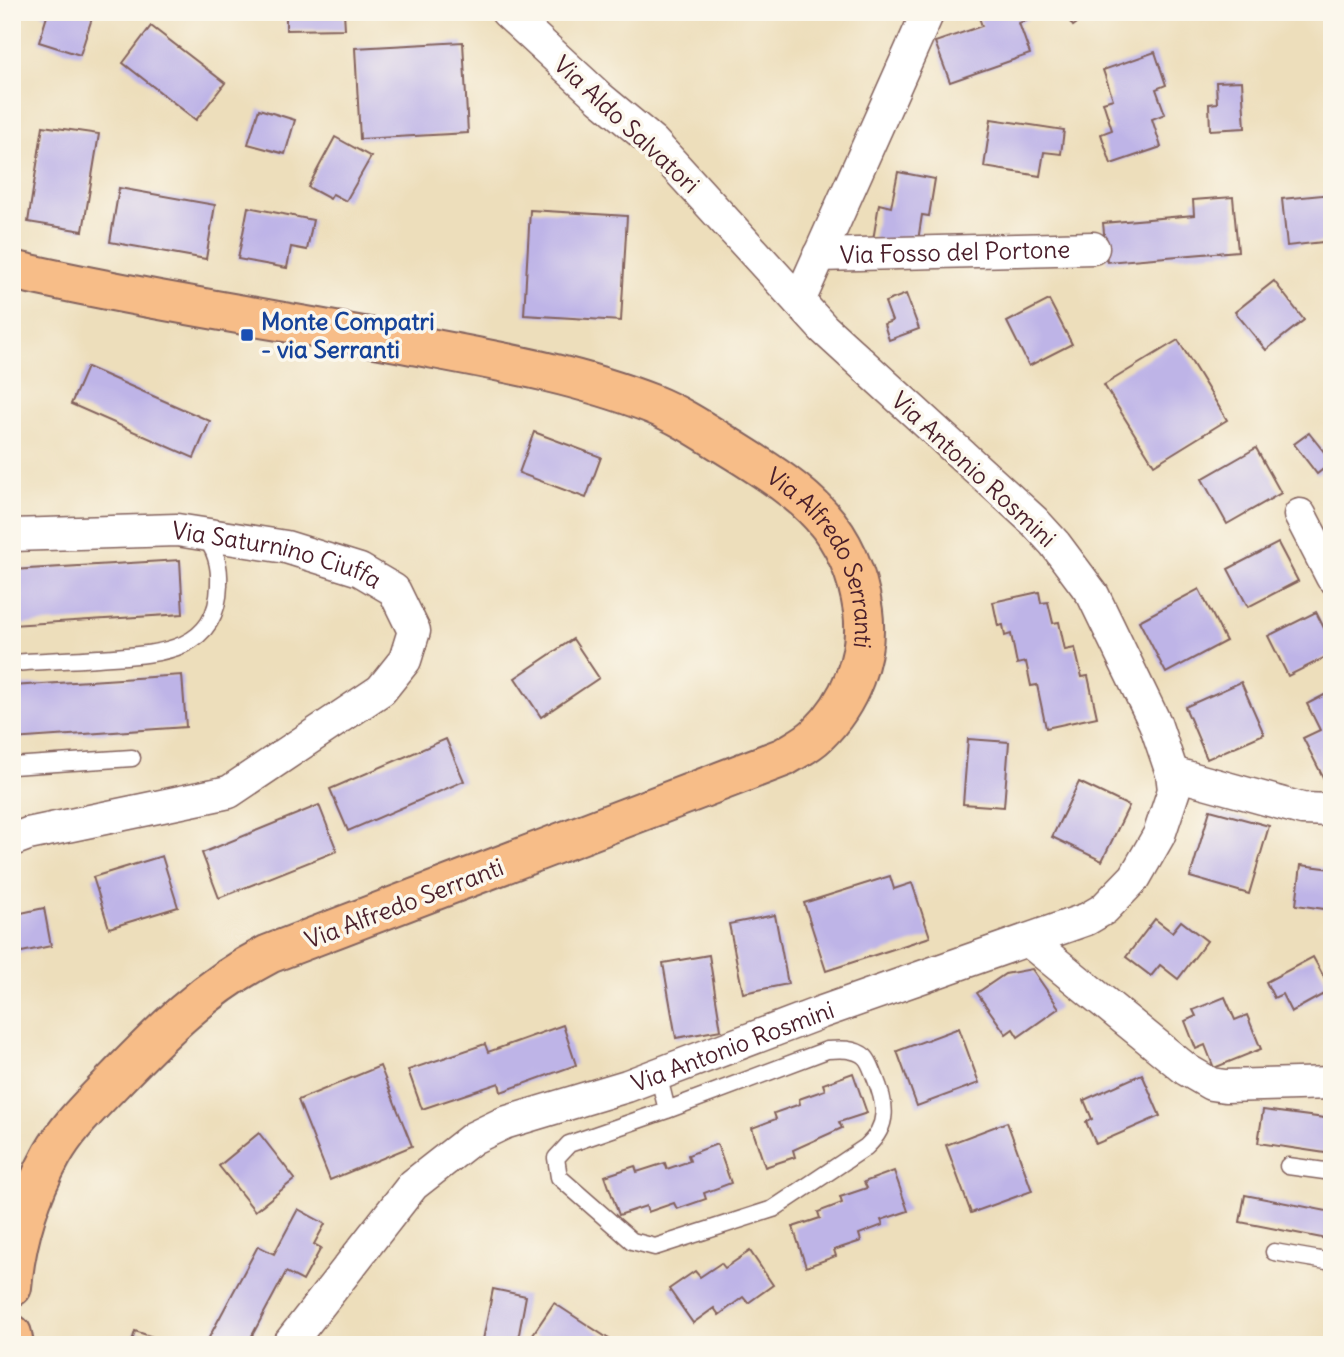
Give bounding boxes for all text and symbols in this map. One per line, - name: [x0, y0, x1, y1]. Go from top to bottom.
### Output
- street label: Via Aldo Salvatori: [548, 49, 706, 199]
- street label: Via Fosso del Portone: [839, 234, 1071, 269]
- place label: Monte Compatri - via Serranti: [261, 306, 435, 364]
- marker: Monte Compatri - via Serranti: [239, 327, 255, 343]
- street label: Via Antonio Rosmini: [885, 385, 1063, 553]
- street label: Via Alfredo Serranti: [761, 461, 879, 650]
- street label: Via Saturnino Ciuffa: [170, 514, 387, 595]
- street label: Via Alfredo Serranti: [301, 851, 507, 955]
- street label: Via Antonio Rosmini: [627, 994, 838, 1098]

